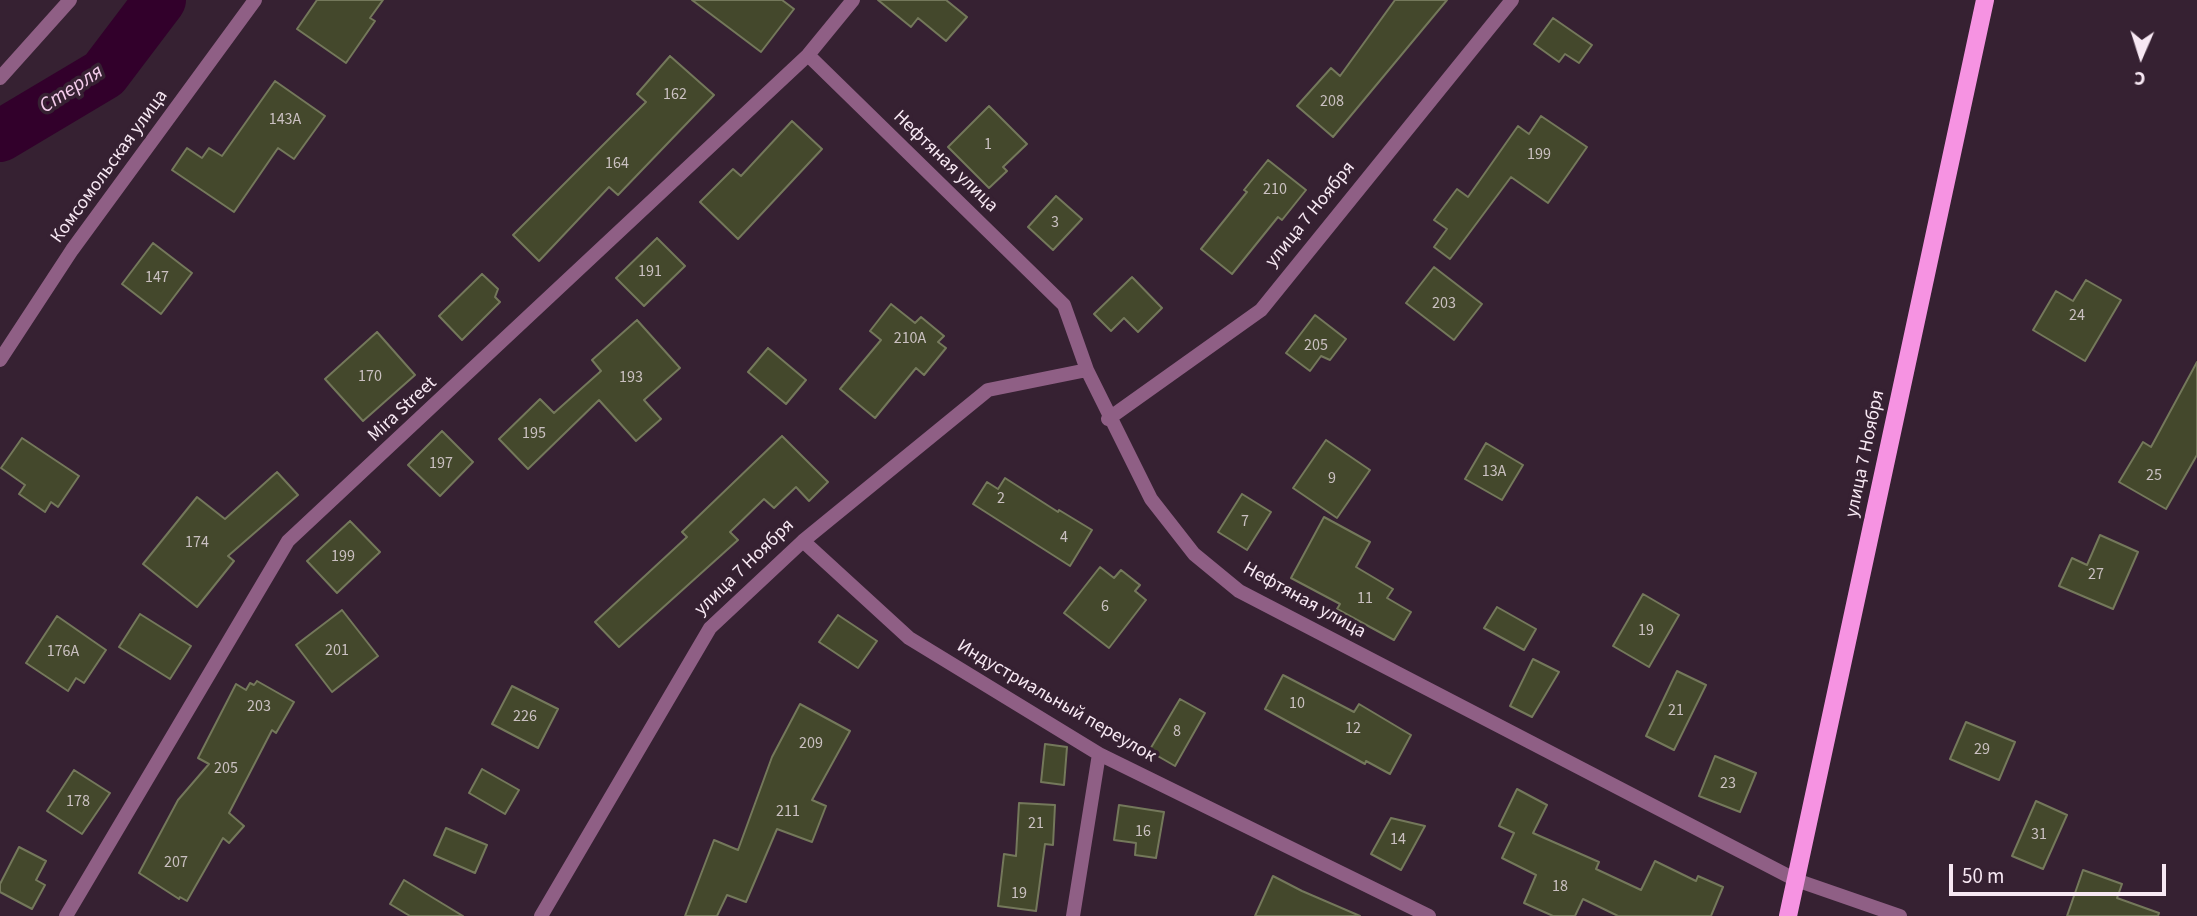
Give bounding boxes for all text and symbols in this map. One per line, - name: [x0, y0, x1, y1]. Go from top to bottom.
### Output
- north arrow: [2106, 21, 2176, 91]
- water label: Стерля: [35, 60, 109, 120]
- text: С: [2134, 64, 2146, 91]
- house number: 162: [663, 85, 687, 105]
- street label: Комсомольская улица: [47, 86, 173, 248]
- house number: 208: [1320, 92, 1344, 112]
- street label: Нефтяная улица: [888, 106, 1002, 218]
- house number: 143А: [269, 110, 301, 130]
- house number: 1: [984, 135, 992, 155]
- house number: 199: [1527, 145, 1551, 165]
- house number: 164: [605, 154, 629, 174]
- street label: улица 7 Ноября: [1261, 157, 1361, 273]
- house number: 210: [1263, 180, 1287, 200]
- house number: 3: [1051, 213, 1059, 233]
- house number: 191: [638, 262, 662, 282]
- house number: 147: [145, 268, 169, 288]
- house number: 203: [1432, 294, 1456, 314]
- house number: 24: [2069, 306, 2085, 326]
- house number: 210А: [894, 329, 926, 349]
- house number: 205: [1304, 336, 1328, 356]
- house number: 170: [358, 367, 382, 387]
- house number: 193: [619, 368, 643, 388]
- street label: Mira Street: [364, 372, 442, 448]
- street label: улица 7 Ноября: [1841, 388, 1891, 520]
- house number: 195: [522, 424, 546, 444]
- house number: 197: [429, 454, 453, 474]
- house number: 13А: [1482, 462, 1506, 482]
- house number: 25: [2146, 466, 2162, 486]
- house number: 9: [1328, 469, 1336, 489]
- house number: 2: [997, 489, 1005, 509]
- house number: 7: [1241, 512, 1249, 532]
- street label: улица 7 Ноября: [690, 515, 800, 621]
- house number: 4: [1060, 528, 1068, 548]
- house number: 174: [185, 533, 209, 553]
- house number: 199: [331, 547, 355, 567]
- street label: Нефтяная улица: [1239, 558, 1369, 644]
- house number: 27: [2088, 565, 2104, 585]
- house number: 11: [1357, 589, 1373, 609]
- house number: 6: [1101, 597, 1109, 617]
- house number: 19: [1638, 621, 1654, 641]
- street label: Индустриальный переулок: [952, 636, 1160, 768]
- house number: 201: [325, 641, 349, 661]
- house number: 176А: [47, 642, 79, 662]
- house number: 10: [1289, 694, 1305, 714]
- house number: 203: [247, 697, 271, 717]
- house number: 21: [1668, 701, 1684, 721]
- house number: 226: [513, 707, 537, 727]
- house number: 12: [1345, 719, 1361, 739]
- house number: 8: [1173, 722, 1181, 742]
- house number: 209: [799, 734, 823, 754]
- house number: 29: [1974, 740, 1990, 760]
- house number: 205: [214, 759, 238, 779]
- house number: 23: [1720, 774, 1736, 794]
- house number: 178: [66, 792, 90, 812]
- house number: 211: [776, 802, 800, 822]
- house number: 21: [1028, 814, 1044, 834]
- house number: 16: [1135, 822, 1151, 842]
- house number: 31: [2031, 825, 2047, 845]
- house number: 14: [1390, 830, 1406, 850]
- scale bar: [1952, 850, 2169, 894]
- house number: 207: [164, 853, 188, 873]
- text: 50 m: [1962, 861, 2004, 891]
- house number: 18: [1552, 877, 1568, 897]
- house number: 19: [1011, 884, 1027, 904]

